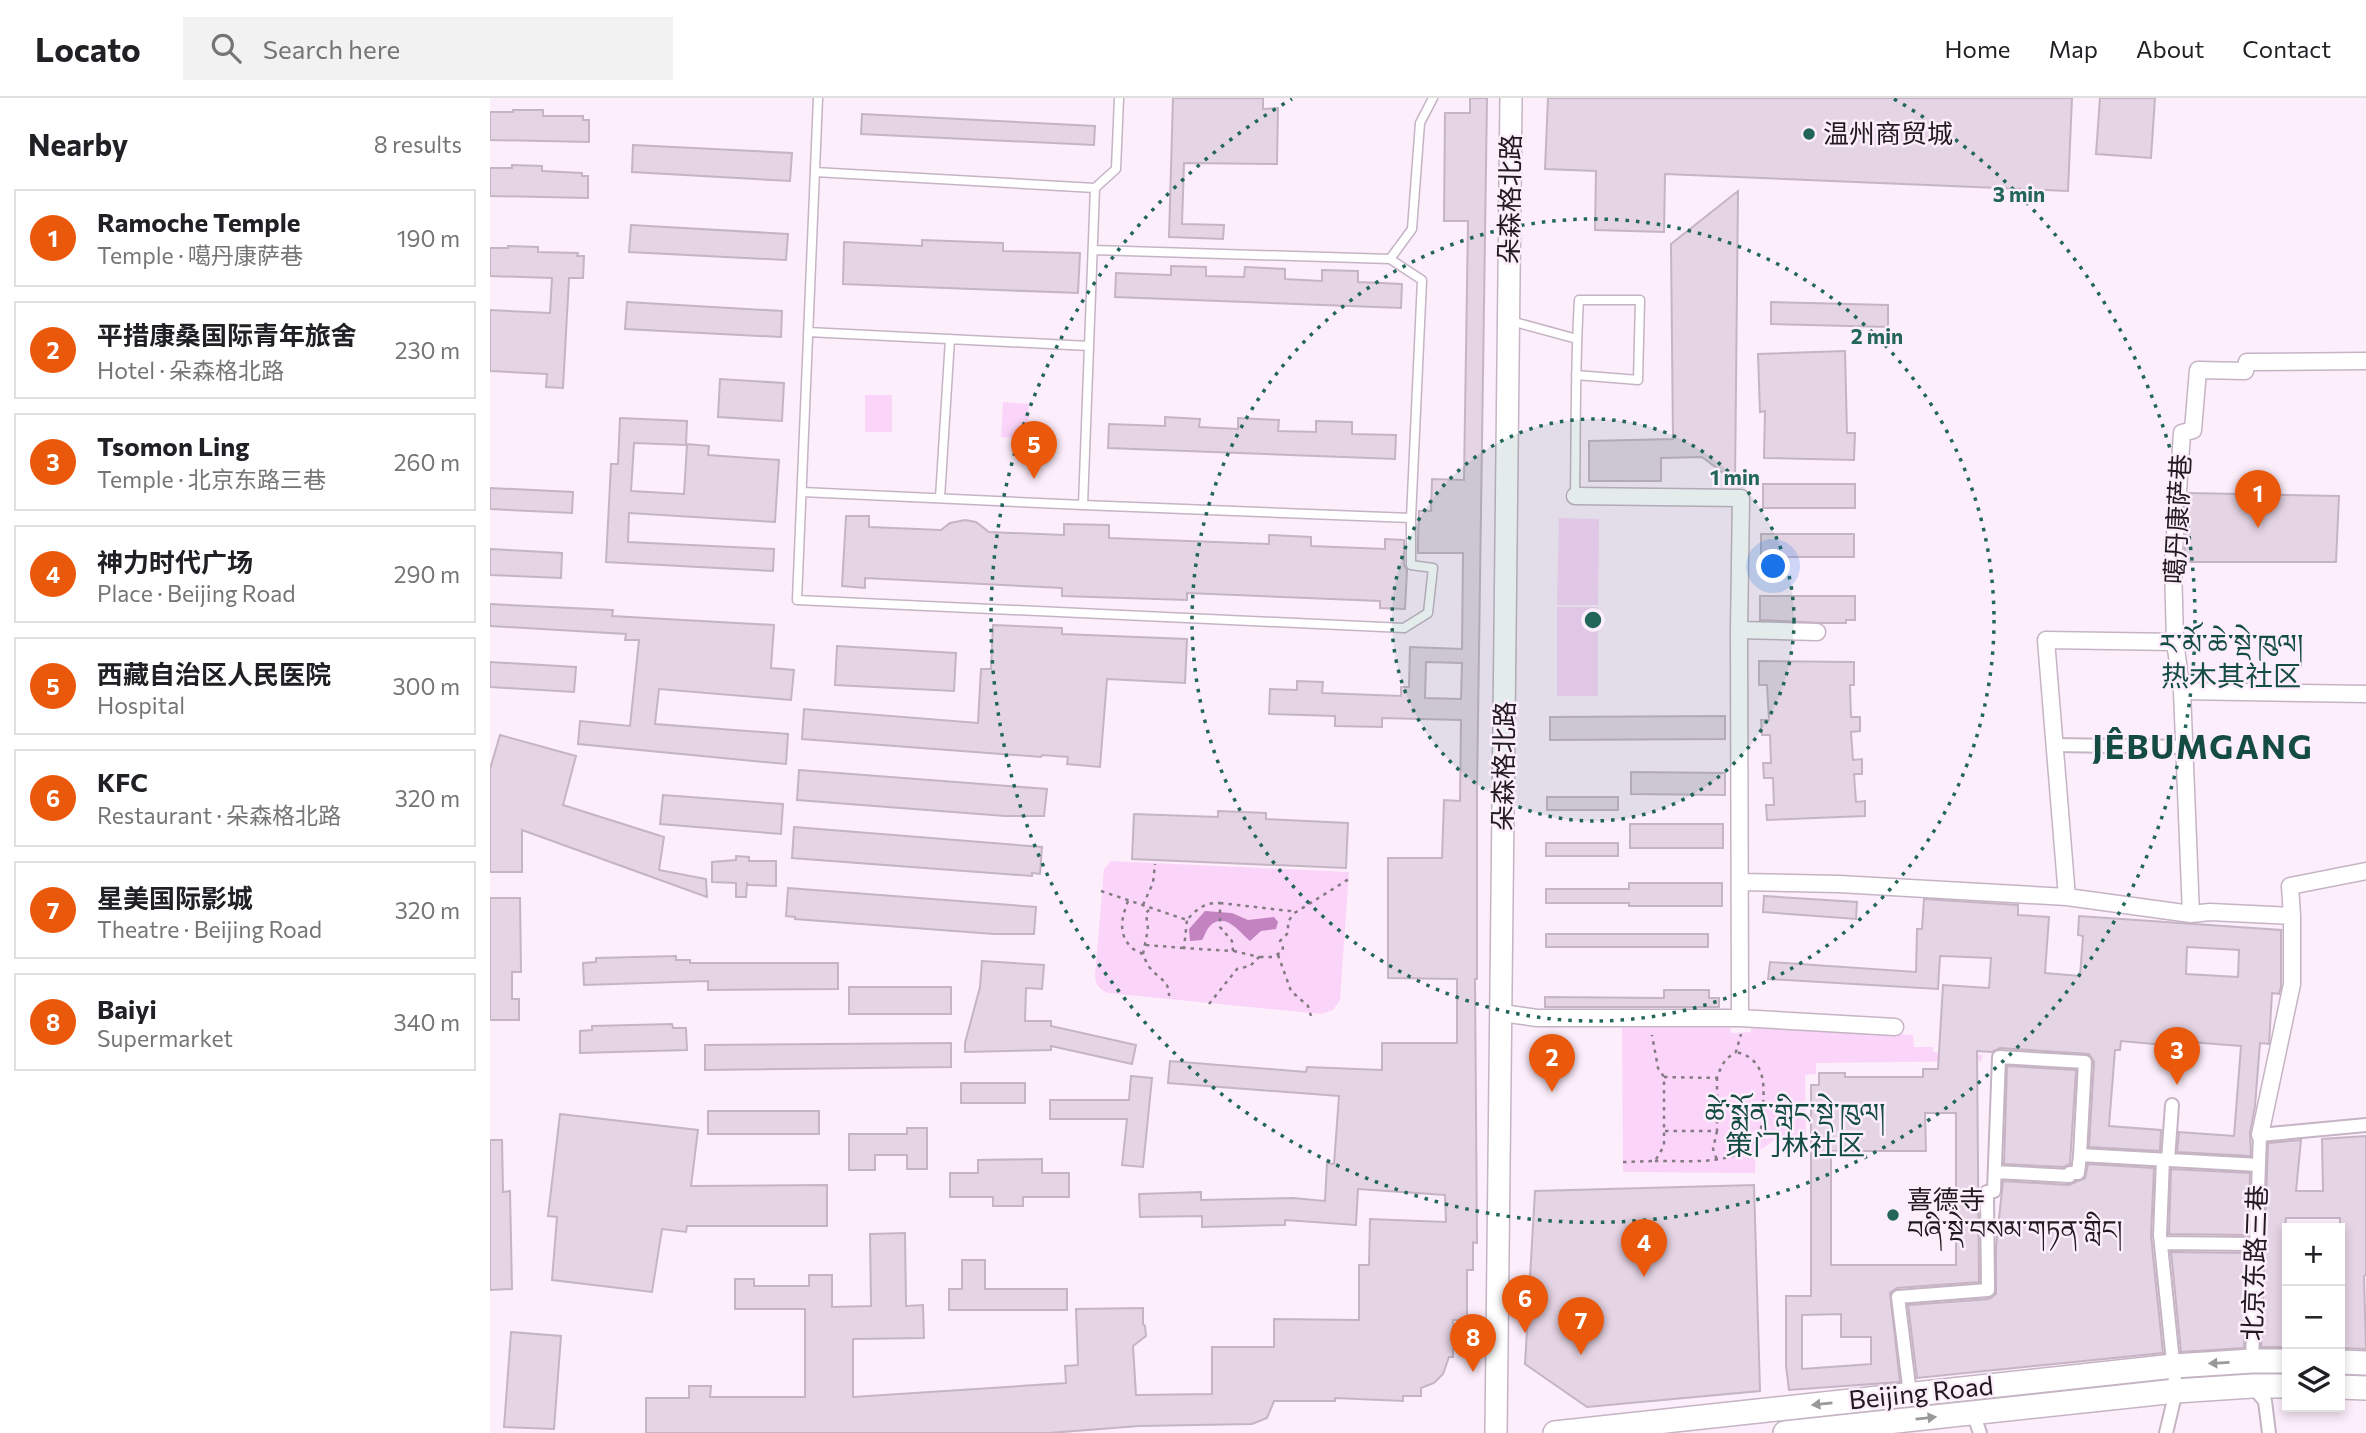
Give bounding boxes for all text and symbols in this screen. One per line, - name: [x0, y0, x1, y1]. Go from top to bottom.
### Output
- search box: [183, 17, 673, 80]
- text: Locato: [35, 28, 141, 69]
- icon: search: [207, 29, 245, 67]
- text: Search here: [263, 33, 400, 64]
- text: Home: [1945, 34, 2011, 63]
- text: Map: [2049, 34, 2098, 63]
- text: About: [2136, 34, 2204, 63]
- text: Contact: [2242, 34, 2331, 63]
- place label: 温州商贸城: [1823, 117, 1953, 148]
- text: Nearby: [28, 125, 128, 162]
- marker: 温州商贸城: [1801, 126, 1817, 142]
- text: 8 results: [374, 130, 462, 158]
- street label: 朵森格北路: [1492, 134, 1525, 264]
- text: 3 min: [1993, 181, 2045, 206]
- text: Ramoche Temple: [97, 206, 300, 237]
- text: 1: [48, 224, 58, 252]
- text: 190 m: [397, 224, 460, 252]
- text: Temple · 噶丹康萨巷: [97, 241, 303, 269]
- text: 平措康桑国际青年旅舍: [97, 319, 357, 350]
- text: 2 min: [1851, 323, 1903, 348]
- text: 2: [46, 336, 60, 364]
- text: 230 m: [395, 336, 460, 364]
- text: Hotel · 朵森格北路: [97, 356, 284, 384]
- pin: 5: [1011, 421, 1057, 479]
- text: Tsomon Ling: [97, 430, 250, 461]
- text: 3: [46, 448, 60, 476]
- text: 260 m: [394, 448, 460, 476]
- street label: 噶丹康萨巷: [2158, 453, 2195, 585]
- text: 1 min: [1710, 464, 1760, 489]
- text: Temple · 北京东路三巷: [97, 465, 326, 493]
- pin: 1: [2235, 470, 2281, 528]
- text: 神力时代广场: [97, 546, 253, 577]
- your location: [1756, 549, 1790, 583]
- text: 4: [46, 560, 60, 588]
- text: 290 m: [394, 560, 460, 588]
- text: Place · Beijing Road: [97, 579, 295, 607]
- centre of rings: [1581, 608, 1605, 632]
- district label: ར་མོ་ཆེ་སྡེ་ཁུལ། 热木其社区: [2159, 621, 2303, 692]
- text: 西藏自治区人民医院: [97, 658, 331, 689]
- text: 5: [46, 672, 60, 700]
- text: 300 m: [392, 672, 460, 700]
- text: Hospital: [97, 691, 185, 719]
- street label: 朵森格北路: [1486, 701, 1519, 831]
- district label: JÊBUMGANG: [2092, 725, 2314, 766]
- text: KFC: [97, 766, 148, 797]
- text: 6: [46, 784, 60, 812]
- text: 320 m: [395, 784, 460, 812]
- text: Restaurant · 朵森格北路: [97, 801, 341, 829]
- text: 星美国际影城: [97, 882, 253, 913]
- text: 7: [47, 896, 59, 924]
- text: 320 m: [395, 896, 460, 924]
- text: Theatre · Beijing Road: [97, 915, 322, 943]
- text: Baiyi: [97, 993, 157, 1024]
- text: 8: [46, 1008, 60, 1036]
- text: 340 m: [394, 1008, 460, 1036]
- text: Supermarket: [97, 1024, 233, 1052]
- pin: 3: [2154, 1027, 2200, 1085]
- pin: 2: [1529, 1034, 1575, 1092]
- district label: ཚེ་སྨོན་གླིང་སྡེ་ཁུལ། 策门林社区: [1705, 1092, 1885, 1161]
- place label: 喜德寺 བཞི་སྡེ་བསམ་གཏན་གླིང།: [1907, 1183, 2122, 1252]
- street label: 北京东路三巷: [2235, 1184, 2272, 1341]
- marker: 喜德寺 བཞི་སྡེ་བསམ་གཏན་གླིང།: [1885, 1207, 1901, 1223]
- pin: 4: [1621, 1219, 1667, 1277]
- map controls: [2282, 1223, 2345, 1412]
- button: +: [2282, 1223, 2345, 1286]
- pin: 6: [1502, 1275, 1548, 1333]
- button: −: [2282, 1286, 2345, 1349]
- pin: 7: [1558, 1297, 1604, 1355]
- pin: 8: [1450, 1314, 1496, 1372]
- button: layers: [2282, 1349, 2345, 1412]
- one-way arrow: [2208, 1358, 2230, 1369]
- street label: Beijing Road: [1847, 1369, 1995, 1415]
- one-way arrow: [1811, 1399, 1833, 1410]
- one-way arrow: [1915, 1412, 1937, 1423]

